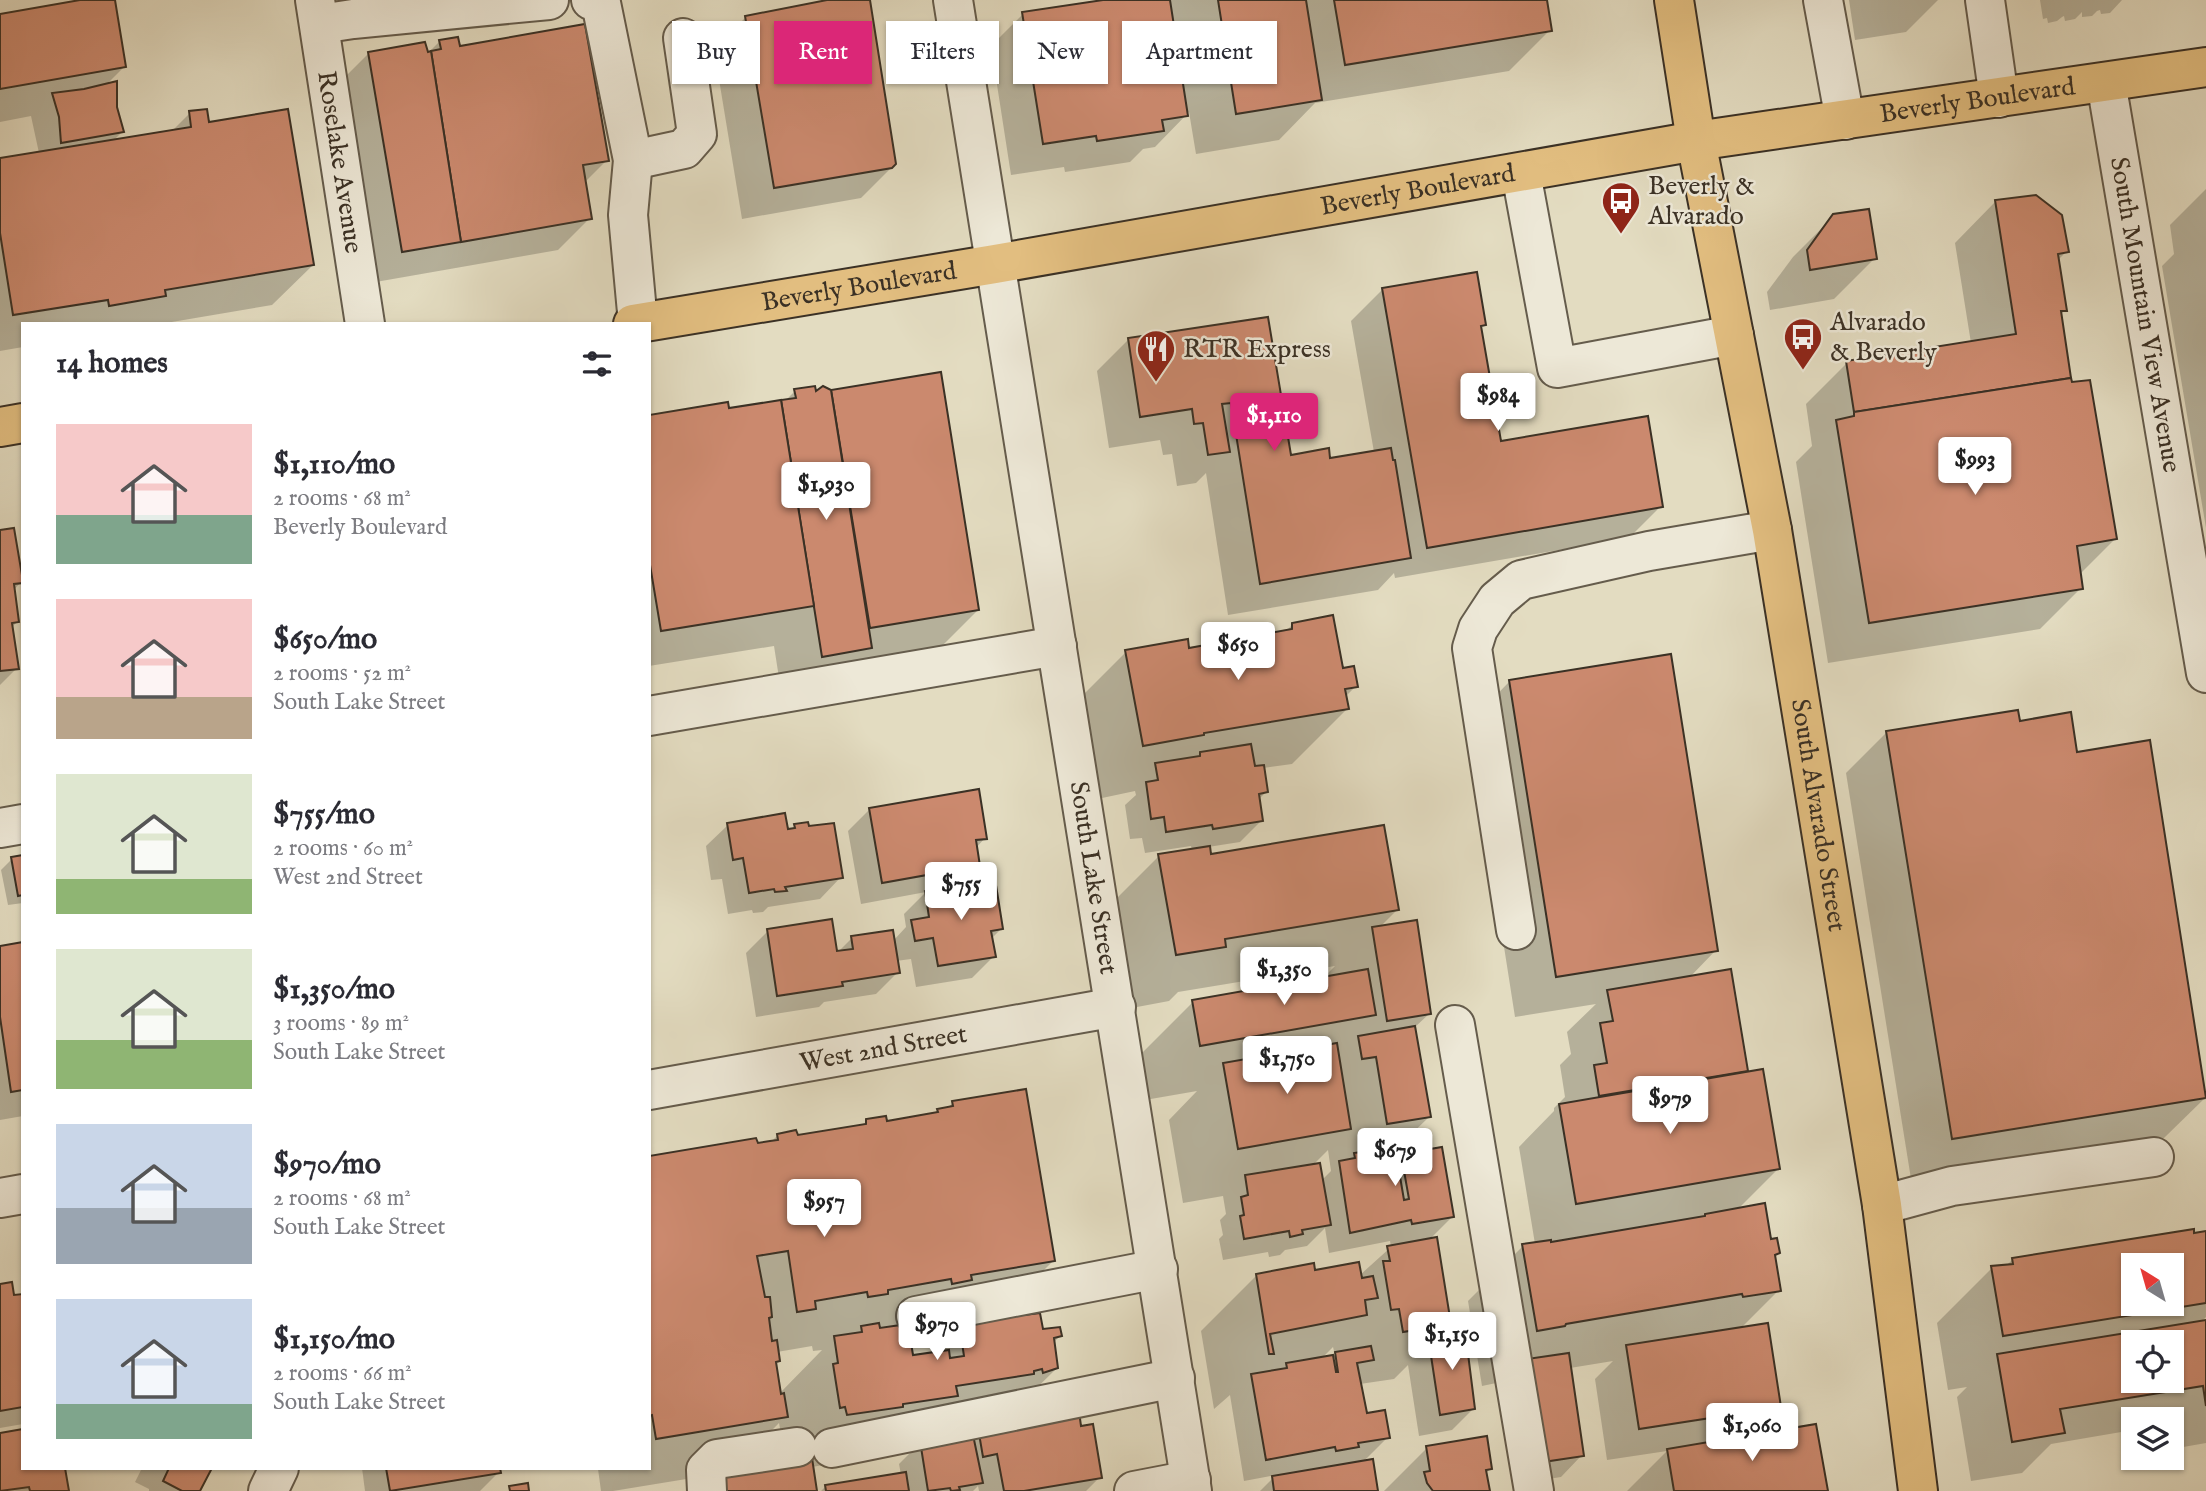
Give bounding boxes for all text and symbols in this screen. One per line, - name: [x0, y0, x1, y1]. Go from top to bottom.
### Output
- chip: Buy: [672, 21, 760, 84]
- chip: Rent: [774, 21, 872, 84]
- chip: Filters: [886, 21, 999, 84]
- chip: New: [1013, 21, 1108, 84]
- chip: Apartment: [1122, 21, 1277, 84]
- street label: Roselake Avenue: [310, 69, 370, 256]
- street label: Beverly Boulevard: [1878, 70, 2077, 131]
- street label: South Mountain View Avenue: [2102, 155, 2188, 475]
- street label: Beverly Boulevard: [1318, 157, 1518, 223]
- place label: Beverly & Alvarado: [1647, 170, 1755, 233]
- bus stop icon: Beverly & Alvarado: [1600, 180, 1642, 235]
- street label: Beverly Boulevard: [759, 254, 959, 319]
- place label: Alvarado & Beverly: [1829, 306, 1937, 369]
- bus stop icon: Alvarado & Beverly: [1782, 316, 1824, 371]
- restaurant icon: RTR Express: [1135, 328, 1177, 383]
- place label: RTR Express: [1183, 333, 1331, 366]
- text: 14 homes: [56, 345, 168, 383]
- icon: filters: [578, 345, 616, 383]
- pin: $984: [1457, 374, 1539, 433]
- text: $984: [1476, 381, 1520, 410]
- pin: $1,110: [1217, 393, 1331, 453]
- text: $1,110: [1246, 401, 1302, 430]
- pin: $993: [1934, 438, 2016, 497]
- text: $993: [1954, 445, 1996, 474]
- text: $1,110/mo: [273, 446, 395, 484]
- icon: home: [112, 452, 196, 536]
- pin: $1,930: [769, 462, 883, 522]
- text: $1,930: [797, 470, 855, 499]
- text: 2 rooms · 68 m²: [273, 484, 411, 513]
- text: Beverly Boulevard: [273, 513, 447, 542]
- text: $650/mo: [273, 621, 377, 659]
- pin: $650: [1197, 622, 1279, 682]
- icon: home: [112, 627, 196, 711]
- text: $650: [1217, 630, 1259, 659]
- text: 2 rooms · 52 m²: [273, 659, 411, 688]
- text: South Lake Street: [273, 688, 445, 717]
- street label: South Alvarado Street: [1783, 696, 1854, 934]
- street label: South Lake Street: [1062, 779, 1125, 977]
- text: $755/mo: [273, 796, 375, 834]
- icon: home: [112, 802, 196, 886]
- text: 2 rooms · 60 m²: [273, 834, 413, 863]
- pin: $755: [920, 862, 1002, 922]
- text: West 2nd Street: [273, 863, 423, 892]
- text: $755: [941, 870, 981, 899]
- pin: $1,350: [1227, 948, 1341, 1007]
- text: $1,350: [1256, 955, 1312, 984]
- text: $1,350/mo: [273, 971, 395, 1009]
- icon: home: [112, 977, 196, 1061]
- text: 3 rooms · 89 m²: [273, 1009, 409, 1038]
- street label: West 2nd Street: [797, 1017, 970, 1079]
- pin: $1,750: [1230, 1036, 1344, 1096]
- text: South Lake Street: [273, 1038, 445, 1067]
- text: $1,750: [1259, 1044, 1315, 1073]
- pin: $979: [1629, 1076, 1711, 1136]
- text: $979: [1648, 1084, 1692, 1113]
- pin: $679: [1354, 1128, 1436, 1188]
- text: $679: [1373, 1136, 1417, 1165]
- text: $970/mo: [273, 1146, 381, 1184]
- icon: home: [112, 1152, 196, 1236]
- pin: $957: [783, 1180, 865, 1239]
- text: 2 rooms · 68 m²: [273, 1184, 411, 1213]
- text: $957: [803, 1187, 845, 1216]
- text: South Lake Street: [273, 1213, 445, 1242]
- north arrow: [2121, 1253, 2184, 1316]
- map controls: [2121, 1253, 2184, 1470]
- pin: $970: [896, 1302, 978, 1362]
- text: $970: [915, 1310, 959, 1339]
- pin: $1,150: [1395, 1312, 1509, 1372]
- text: $1,150: [1424, 1320, 1480, 1349]
- text: $1,150/mo: [273, 1321, 395, 1359]
- icon: home: [112, 1327, 196, 1411]
- button: locate: [2121, 1330, 2184, 1393]
- text: 2 rooms · 66 m²: [273, 1359, 412, 1388]
- text: South Lake Street: [273, 1388, 445, 1417]
- pin: $1,060: [1695, 1404, 1809, 1463]
- button: layers: [2121, 1407, 2184, 1470]
- text: $1,060: [1722, 1411, 1782, 1440]

